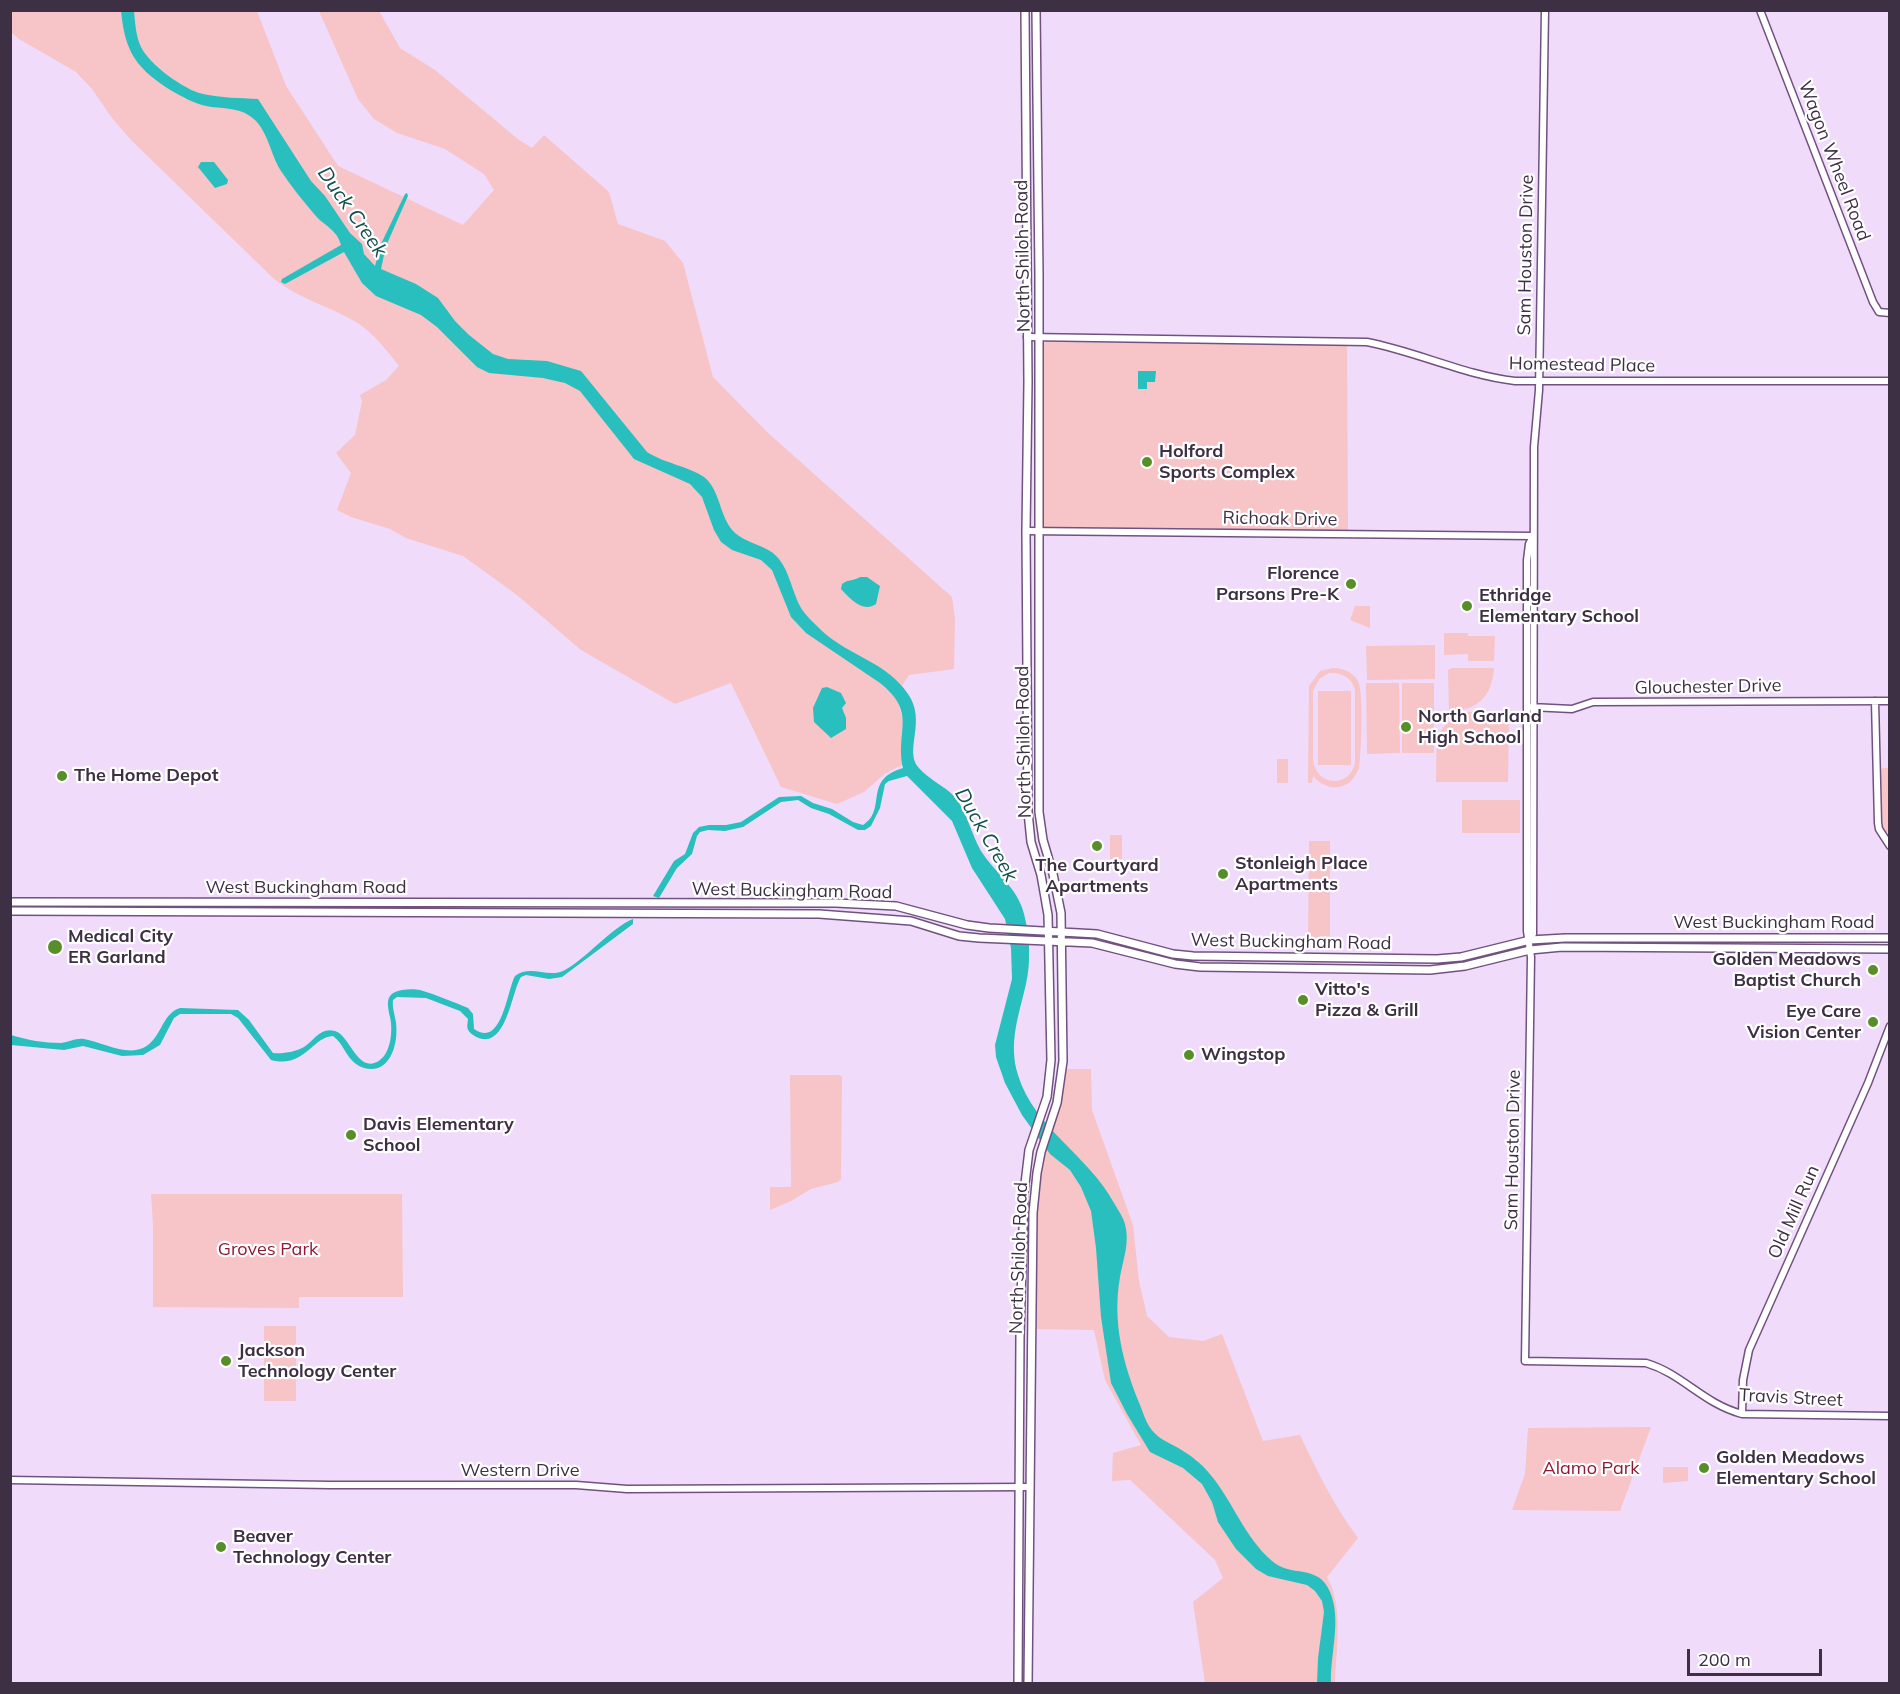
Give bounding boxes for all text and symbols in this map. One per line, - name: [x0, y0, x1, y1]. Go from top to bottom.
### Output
- street label: Wagon Wheel Road: [1794, 78, 1874, 244]
- water label: Duck Creek: [312, 162, 392, 262]
- street label: Sam Houston Drive: [1514, 174, 1538, 336]
- street label: North Shiloh Road: [1011, 180, 1035, 332]
- street label: Homestead Place: [1509, 353, 1655, 377]
- place label: Holford Sports Complex: [1159, 441, 1295, 484]
- marker: Holford Sports Complex: [1140, 455, 1154, 469]
- street label: Richoak Drive: [1222, 507, 1338, 531]
- place label: Florence Parsons Pre-K: [1216, 563, 1339, 606]
- marker: Florence Parsons Pre-K: [1344, 577, 1358, 591]
- place label: Ethridge Elementary School: [1479, 585, 1639, 628]
- marker: Ethridge Elementary School: [1460, 599, 1474, 613]
- street label: North Shiloh Road: [1012, 666, 1036, 818]
- street label: Glouchester Drive: [1634, 675, 1782, 699]
- place label: North Garland High School: [1418, 706, 1542, 748]
- marker: North Garland High School: [1399, 720, 1413, 734]
- place label: The Home Depot: [74, 765, 218, 787]
- marker: The Home Depot: [55, 769, 69, 783]
- water label: Duck Creek: [949, 784, 1023, 886]
- marker: The Courtyard Apartments: [1090, 839, 1104, 853]
- place label: Stonleigh Place Apartments: [1235, 853, 1368, 896]
- place label: The Courtyard Apartments: [1035, 855, 1159, 898]
- marker: Stonleigh Place Apartments: [1216, 867, 1230, 881]
- street label: West Buckingham Road: [205, 877, 407, 899]
- street label: West Buckingham Road: [691, 878, 893, 904]
- street label: West Buckingham Road: [1673, 912, 1875, 934]
- place label: Medical City ER Garland: [68, 926, 173, 968]
- street label: West Buckingham Road: [1190, 929, 1392, 955]
- marker: Medical City ER Garland: [46, 938, 64, 956]
- place label: Golden Meadows Baptist Church: [1712, 949, 1861, 992]
- marker: Golden Meadows Baptist Church: [1866, 963, 1880, 977]
- place label: Vitto's Pizza & Grill: [1315, 979, 1418, 1022]
- marker: Vitto's Pizza & Grill: [1296, 993, 1310, 1007]
- place label: Eye Care Vision Center: [1747, 1001, 1861, 1044]
- marker: Eye Care Vision Center: [1866, 1015, 1880, 1029]
- place label: Wingstop: [1201, 1044, 1285, 1066]
- marker: Wingstop: [1182, 1048, 1196, 1062]
- street label: Sam Houston Drive: [1501, 1069, 1525, 1231]
- place label: Davis Elementary School: [363, 1114, 514, 1156]
- marker: Davis Elementary School: [344, 1128, 358, 1142]
- street label: Old Mill Run: [1764, 1162, 1824, 1262]
- street label: North Shiloh Road: [1006, 1182, 1032, 1334]
- park label: Groves Park: [218, 1239, 318, 1261]
- place label: Jackson Technology Center: [238, 1340, 396, 1382]
- marker: Jackson Technology Center: [219, 1354, 233, 1368]
- street label: Travis Street: [1739, 1384, 1843, 1412]
- place label: Golden Meadows Elementary School: [1716, 1447, 1876, 1490]
- park label: Alamo Park: [1543, 1458, 1639, 1480]
- street label: Western Drive: [461, 1460, 579, 1482]
- marker: Golden Meadows Elementary School: [1697, 1461, 1711, 1475]
- place label: Beaver Technology Center: [233, 1526, 391, 1568]
- marker: Beaver Technology Center: [214, 1540, 228, 1554]
- scale bar: [1690, 1637, 1825, 1675]
- text: 200 m: [1698, 1648, 1751, 1671]

